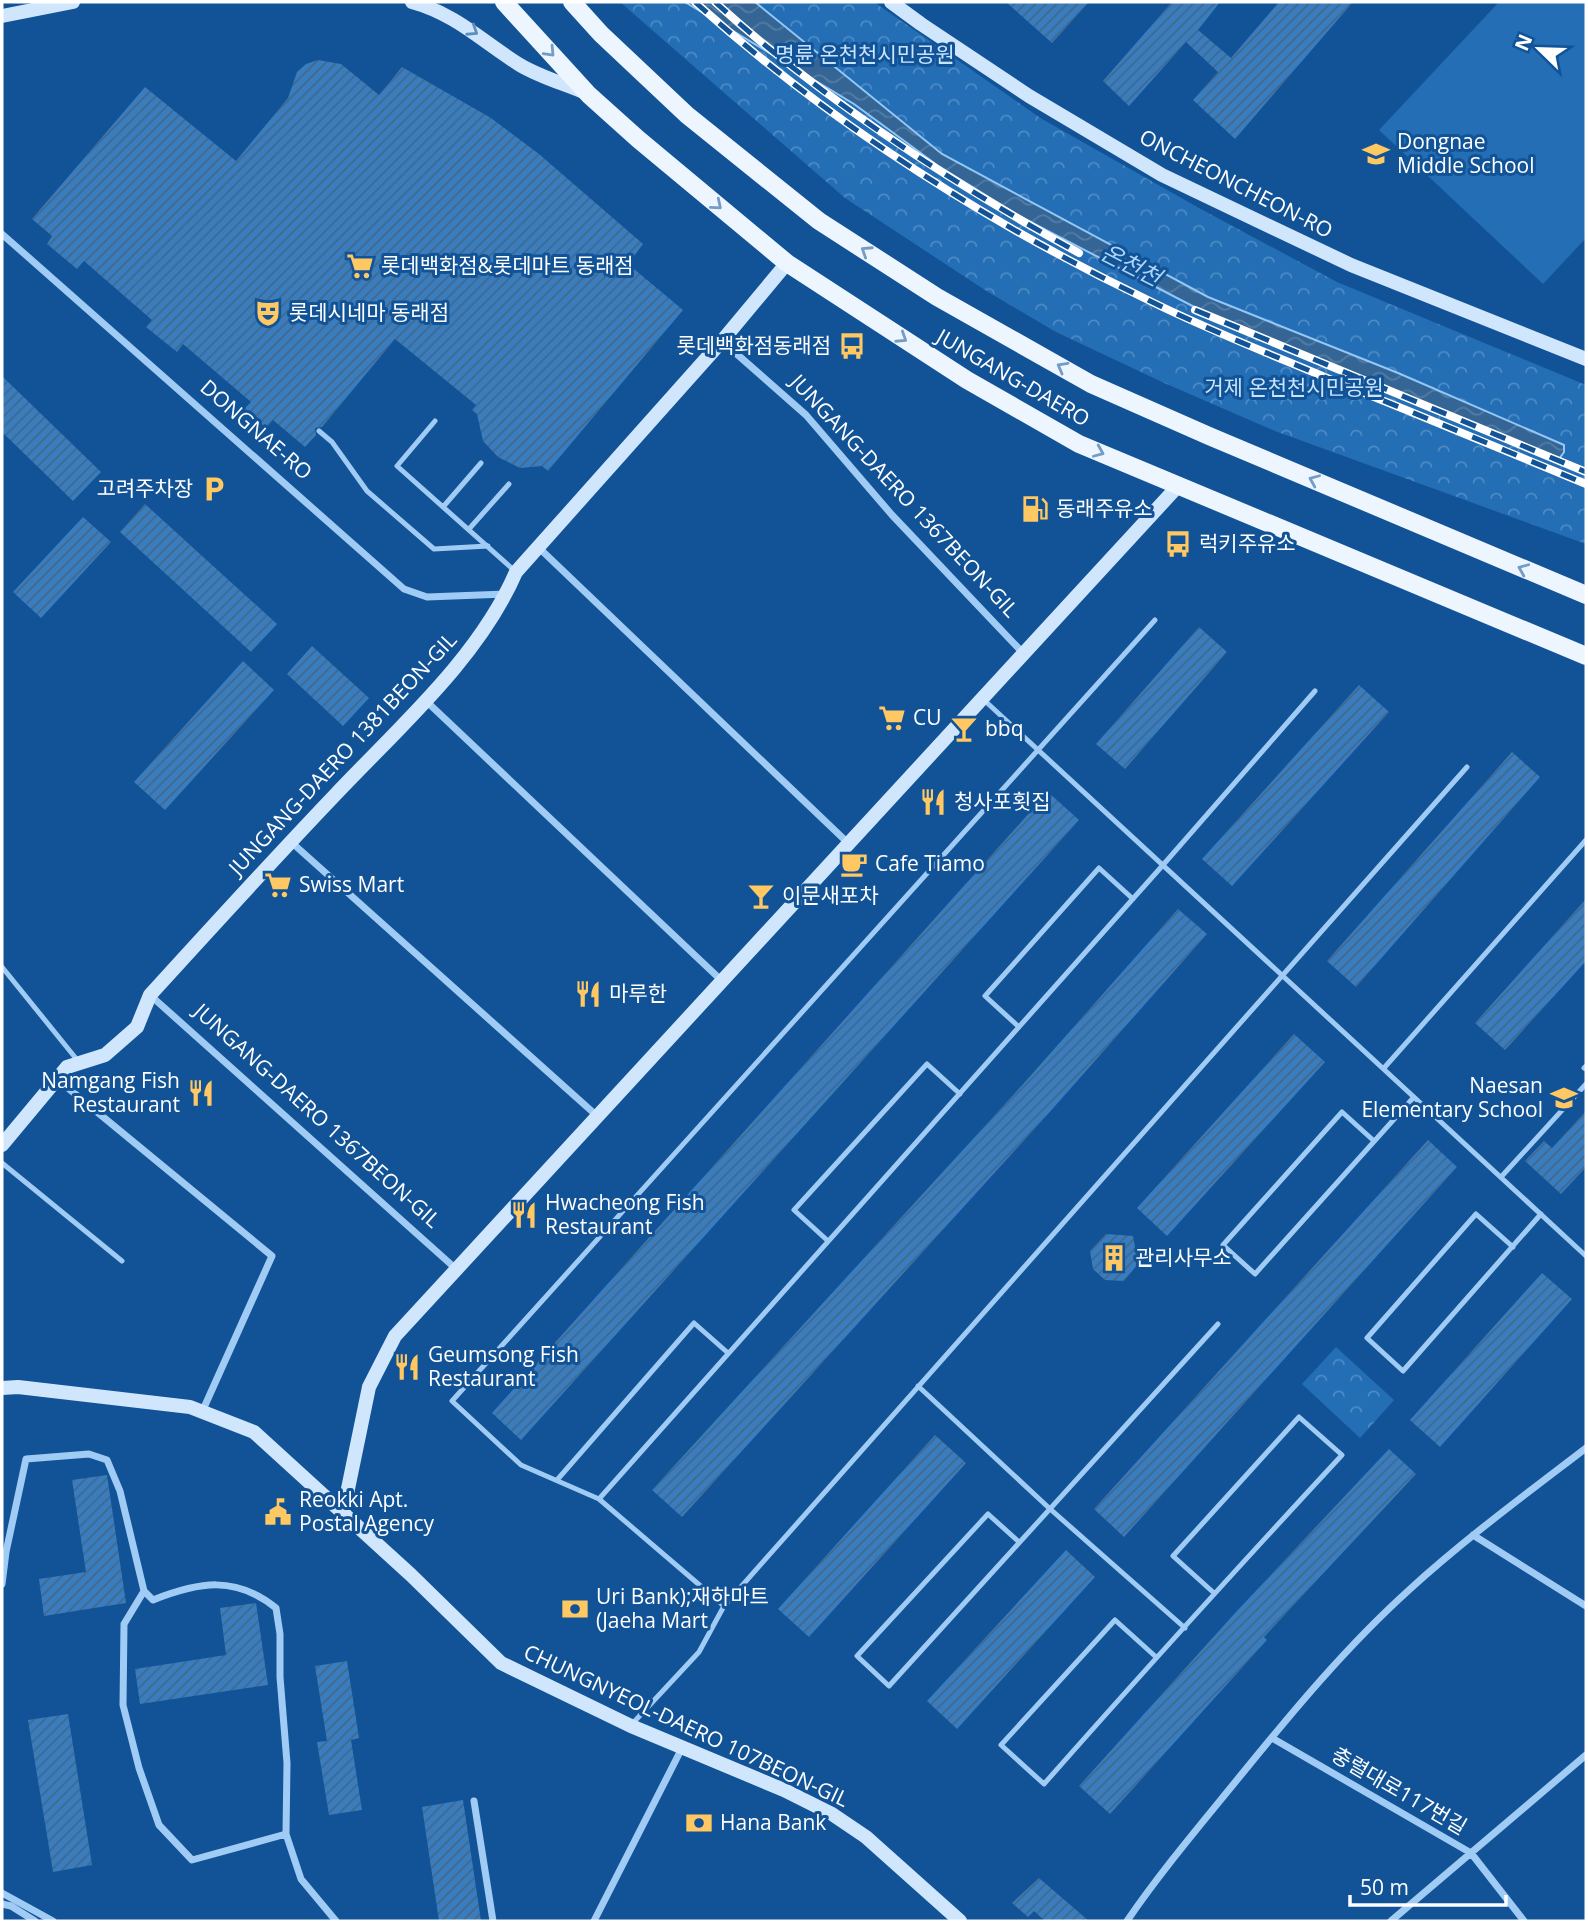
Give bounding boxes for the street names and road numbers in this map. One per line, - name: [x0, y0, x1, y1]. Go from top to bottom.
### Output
- street label: ONCHEONCHEON-RO: [1135, 122, 1338, 244]
- street label: JUNGANG-DAERO: [930, 321, 1095, 432]
- street label: JUNGANG-DAERO 1367BEON-GIL: [783, 366, 1025, 623]
- street label: DONGNAE-RO: [195, 373, 318, 486]
- street label: JUNGANG-DAERO 1381BEON-GIL: [221, 626, 462, 882]
- street label: JUNGANG-DAERO 1367BEON-GIL: [187, 996, 447, 1234]
- street label: CHUNGNYEOL-DAERO 107BEON-GIL: [519, 1637, 853, 1813]
- street label: 충렬대로117번길: [1327, 1740, 1472, 1840]

